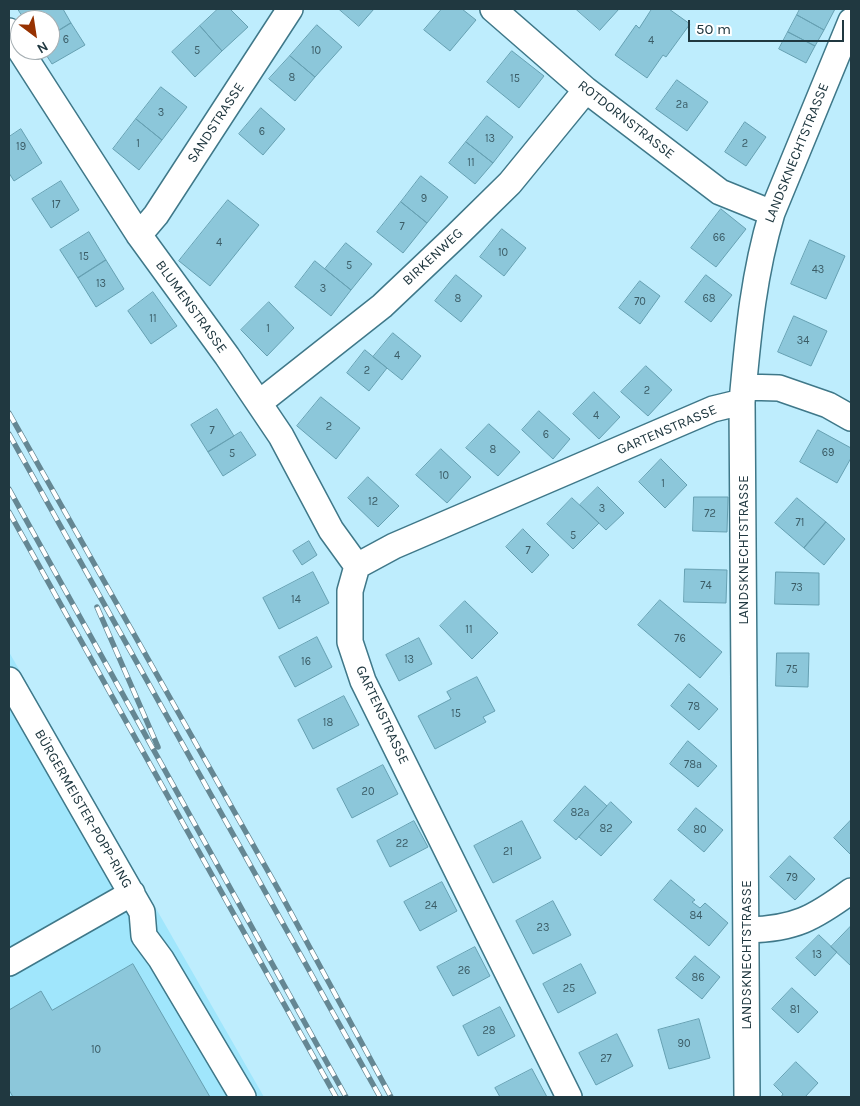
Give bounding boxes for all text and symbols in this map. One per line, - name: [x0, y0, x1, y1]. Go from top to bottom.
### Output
- north arrow: [10, 10, 60, 60]
- scale bar: [690, 10, 846, 42]
- text: 50 m: [696, 20, 731, 38]
- house number: 6: [63, 33, 69, 47]
- house number: 4: [648, 34, 654, 48]
- text: N: [34, 38, 51, 57]
- house number: 5: [194, 44, 200, 58]
- house number: 10: [311, 44, 321, 58]
- house number: 8: [289, 71, 295, 85]
- house number: 15: [510, 72, 520, 86]
- street label: ROTDORNSTRASSE: [574, 77, 678, 163]
- street label: SANDSTRASSE: [184, 80, 248, 166]
- street label: LANDSKNECHTSTRASSE: [761, 80, 833, 226]
- house number: 2a: [676, 98, 688, 112]
- house number: 3: [158, 106, 164, 120]
- house number: 6: [259, 125, 265, 139]
- house number: 13: [485, 132, 495, 146]
- house number: 1: [136, 137, 140, 151]
- house number: 2: [742, 137, 748, 151]
- house number: 19: [16, 140, 26, 154]
- house number: 11: [467, 156, 475, 170]
- house number: 9: [421, 192, 427, 206]
- house number: 17: [52, 198, 60, 212]
- house number: 7: [399, 220, 405, 234]
- street label: BIRKENWEG: [399, 225, 467, 289]
- house number: 66: [713, 231, 725, 245]
- house number: 4: [216, 236, 222, 250]
- house number: 10: [498, 246, 508, 260]
- house number: 15: [79, 250, 89, 264]
- street label: BLUMENSTRASSE: [152, 257, 230, 357]
- house number: 5: [346, 259, 352, 273]
- house number: 43: [812, 263, 824, 277]
- house number: 13: [96, 277, 106, 291]
- house number: 3: [320, 282, 326, 296]
- house number: 8: [455, 292, 461, 306]
- house number: 68: [702, 292, 716, 306]
- house number: 70: [634, 295, 646, 309]
- house number: 11: [149, 312, 157, 326]
- house number: 1: [266, 322, 270, 336]
- house number: 34: [797, 334, 809, 348]
- house number: 4: [394, 349, 400, 363]
- house number: 2: [364, 364, 370, 378]
- house number: 2: [644, 384, 650, 398]
- street label: GARTENSTRASSE: [614, 401, 720, 459]
- house number: 4: [593, 409, 599, 423]
- house number: 2: [326, 420, 332, 434]
- house number: 7: [209, 424, 215, 438]
- house number: 6: [543, 428, 549, 442]
- house number: 8: [490, 443, 496, 457]
- house number: 69: [822, 446, 834, 460]
- house number: 5: [229, 447, 235, 461]
- house number: 10: [439, 469, 449, 483]
- street label: LANDSKNECHTSTRASSE: [736, 475, 752, 625]
- house number: 1: [661, 477, 665, 491]
- house number: 12: [368, 495, 378, 509]
- house number: 3: [599, 502, 605, 516]
- house number: 72: [704, 507, 716, 521]
- house number: 71: [796, 516, 804, 530]
- house number: 5: [570, 529, 576, 543]
- house number: 7: [525, 544, 531, 558]
- house number: 74: [700, 579, 712, 593]
- house number: 73: [791, 581, 803, 595]
- house number: 14: [291, 593, 301, 607]
- house number: 11: [465, 623, 473, 637]
- house number: 76: [674, 632, 686, 646]
- house number: 13: [404, 653, 414, 667]
- house number: 16: [301, 655, 311, 669]
- street label: GARTENSTRASSE: [352, 663, 412, 767]
- house number: 75: [786, 663, 798, 677]
- house number: 78: [688, 700, 700, 714]
- house number: 15: [451, 707, 461, 721]
- house number: 18: [323, 716, 333, 730]
- street label: BÜRGERMEISTER-POPP-RING: [31, 727, 135, 891]
- house number: 78a: [684, 758, 702, 772]
- house number: 20: [362, 785, 374, 799]
- house number: 82a: [570, 806, 590, 820]
- house number: 82: [599, 822, 613, 836]
- house number: 80: [693, 823, 707, 837]
- house number: 22: [396, 837, 408, 851]
- house number: 21: [503, 845, 513, 859]
- house number: 79: [786, 871, 798, 885]
- street label: LANDSKNECHTSTRASSE: [739, 880, 755, 1030]
- house number: 24: [425, 899, 437, 913]
- house number: 84: [690, 909, 702, 923]
- house number: 23: [537, 921, 549, 935]
- house number: 13: [812, 948, 822, 962]
- house number: 26: [458, 964, 470, 978]
- house number: 86: [691, 971, 705, 985]
- house number: 25: [563, 982, 575, 996]
- house number: 81: [790, 1003, 800, 1017]
- house number: 28: [482, 1024, 496, 1038]
- house number: 90: [678, 1037, 690, 1051]
- house number: 10: [91, 1043, 101, 1057]
- house number: 27: [600, 1052, 612, 1066]

